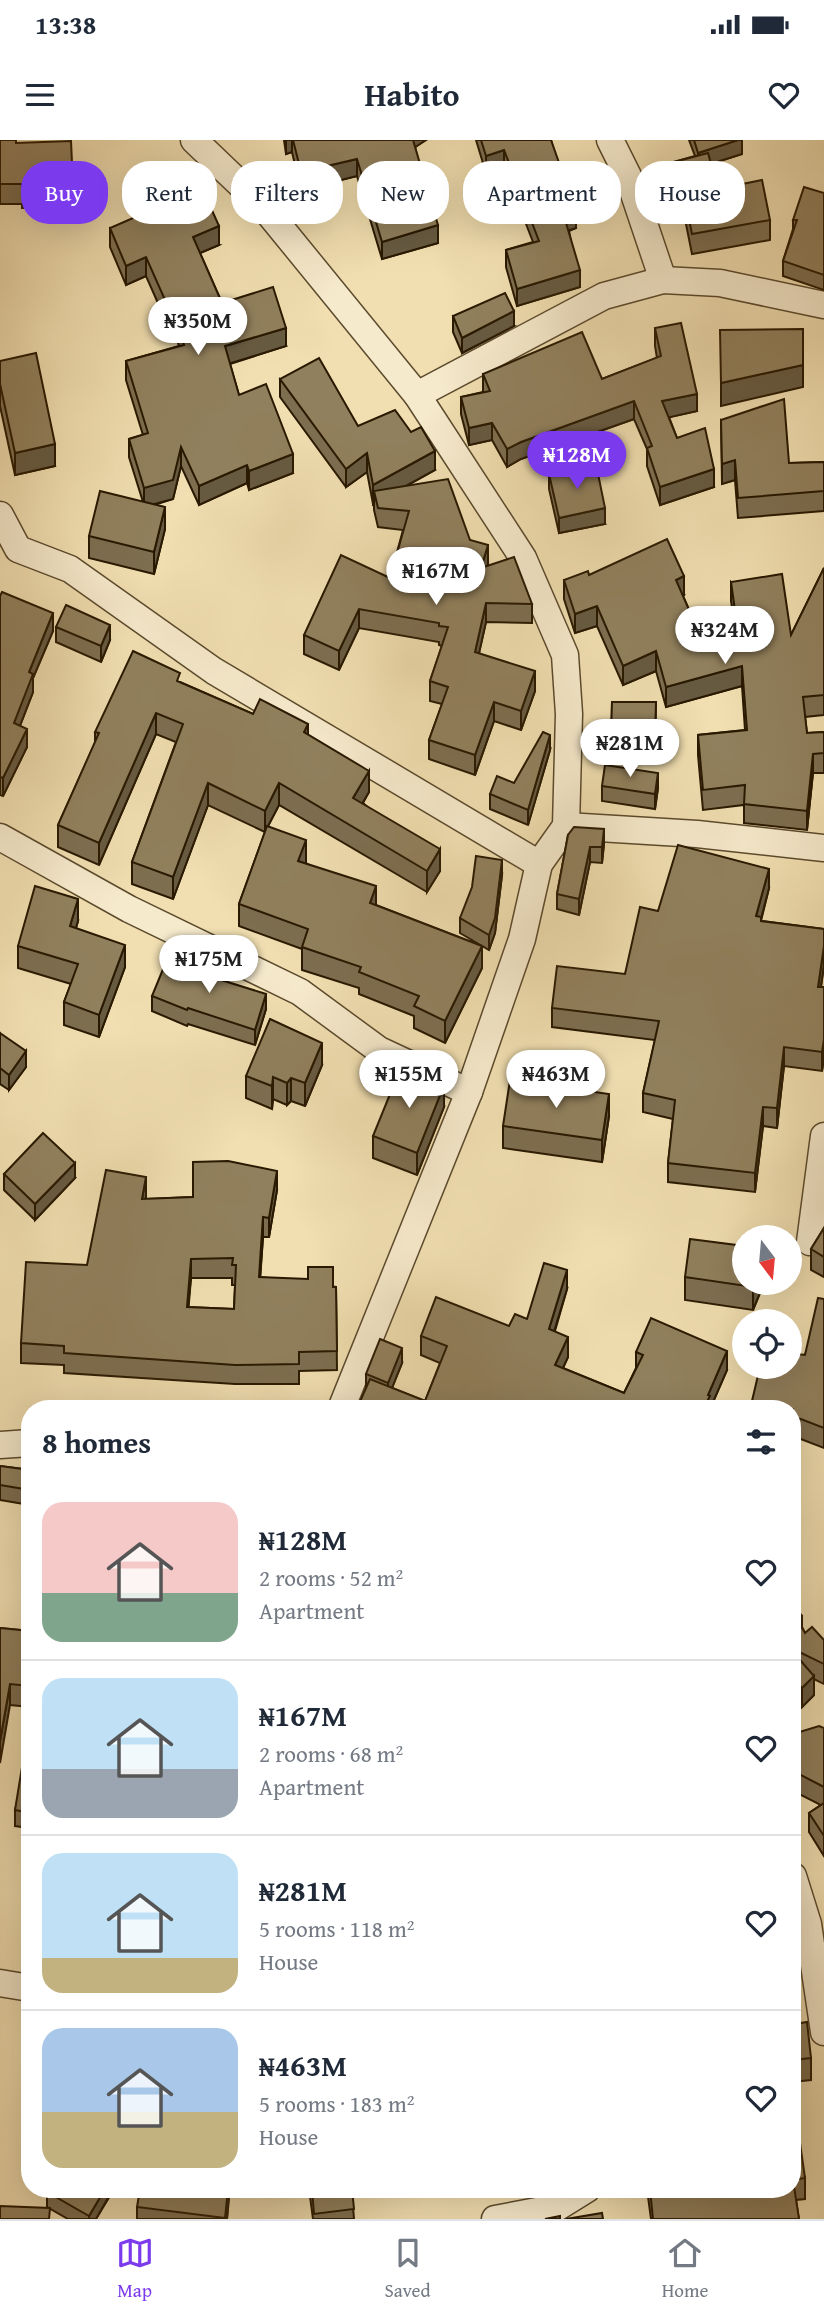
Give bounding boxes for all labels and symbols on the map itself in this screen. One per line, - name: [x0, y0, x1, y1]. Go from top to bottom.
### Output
- pin: ₦350M: [149, 298, 247, 357]
- pin: ₦128M: [528, 432, 626, 491]
- pin: ₦167M: [387, 547, 485, 607]
- pin: ₦324M: [676, 606, 774, 666]
- pin: ₦281M: [581, 720, 679, 779]
- pin: ₦175M: [160, 936, 258, 995]
- pin: ₦155M: [360, 1051, 458, 1110]
- pin: ₦463M: [507, 1051, 605, 1110]
- north arrow: [732, 1225, 802, 1295]

